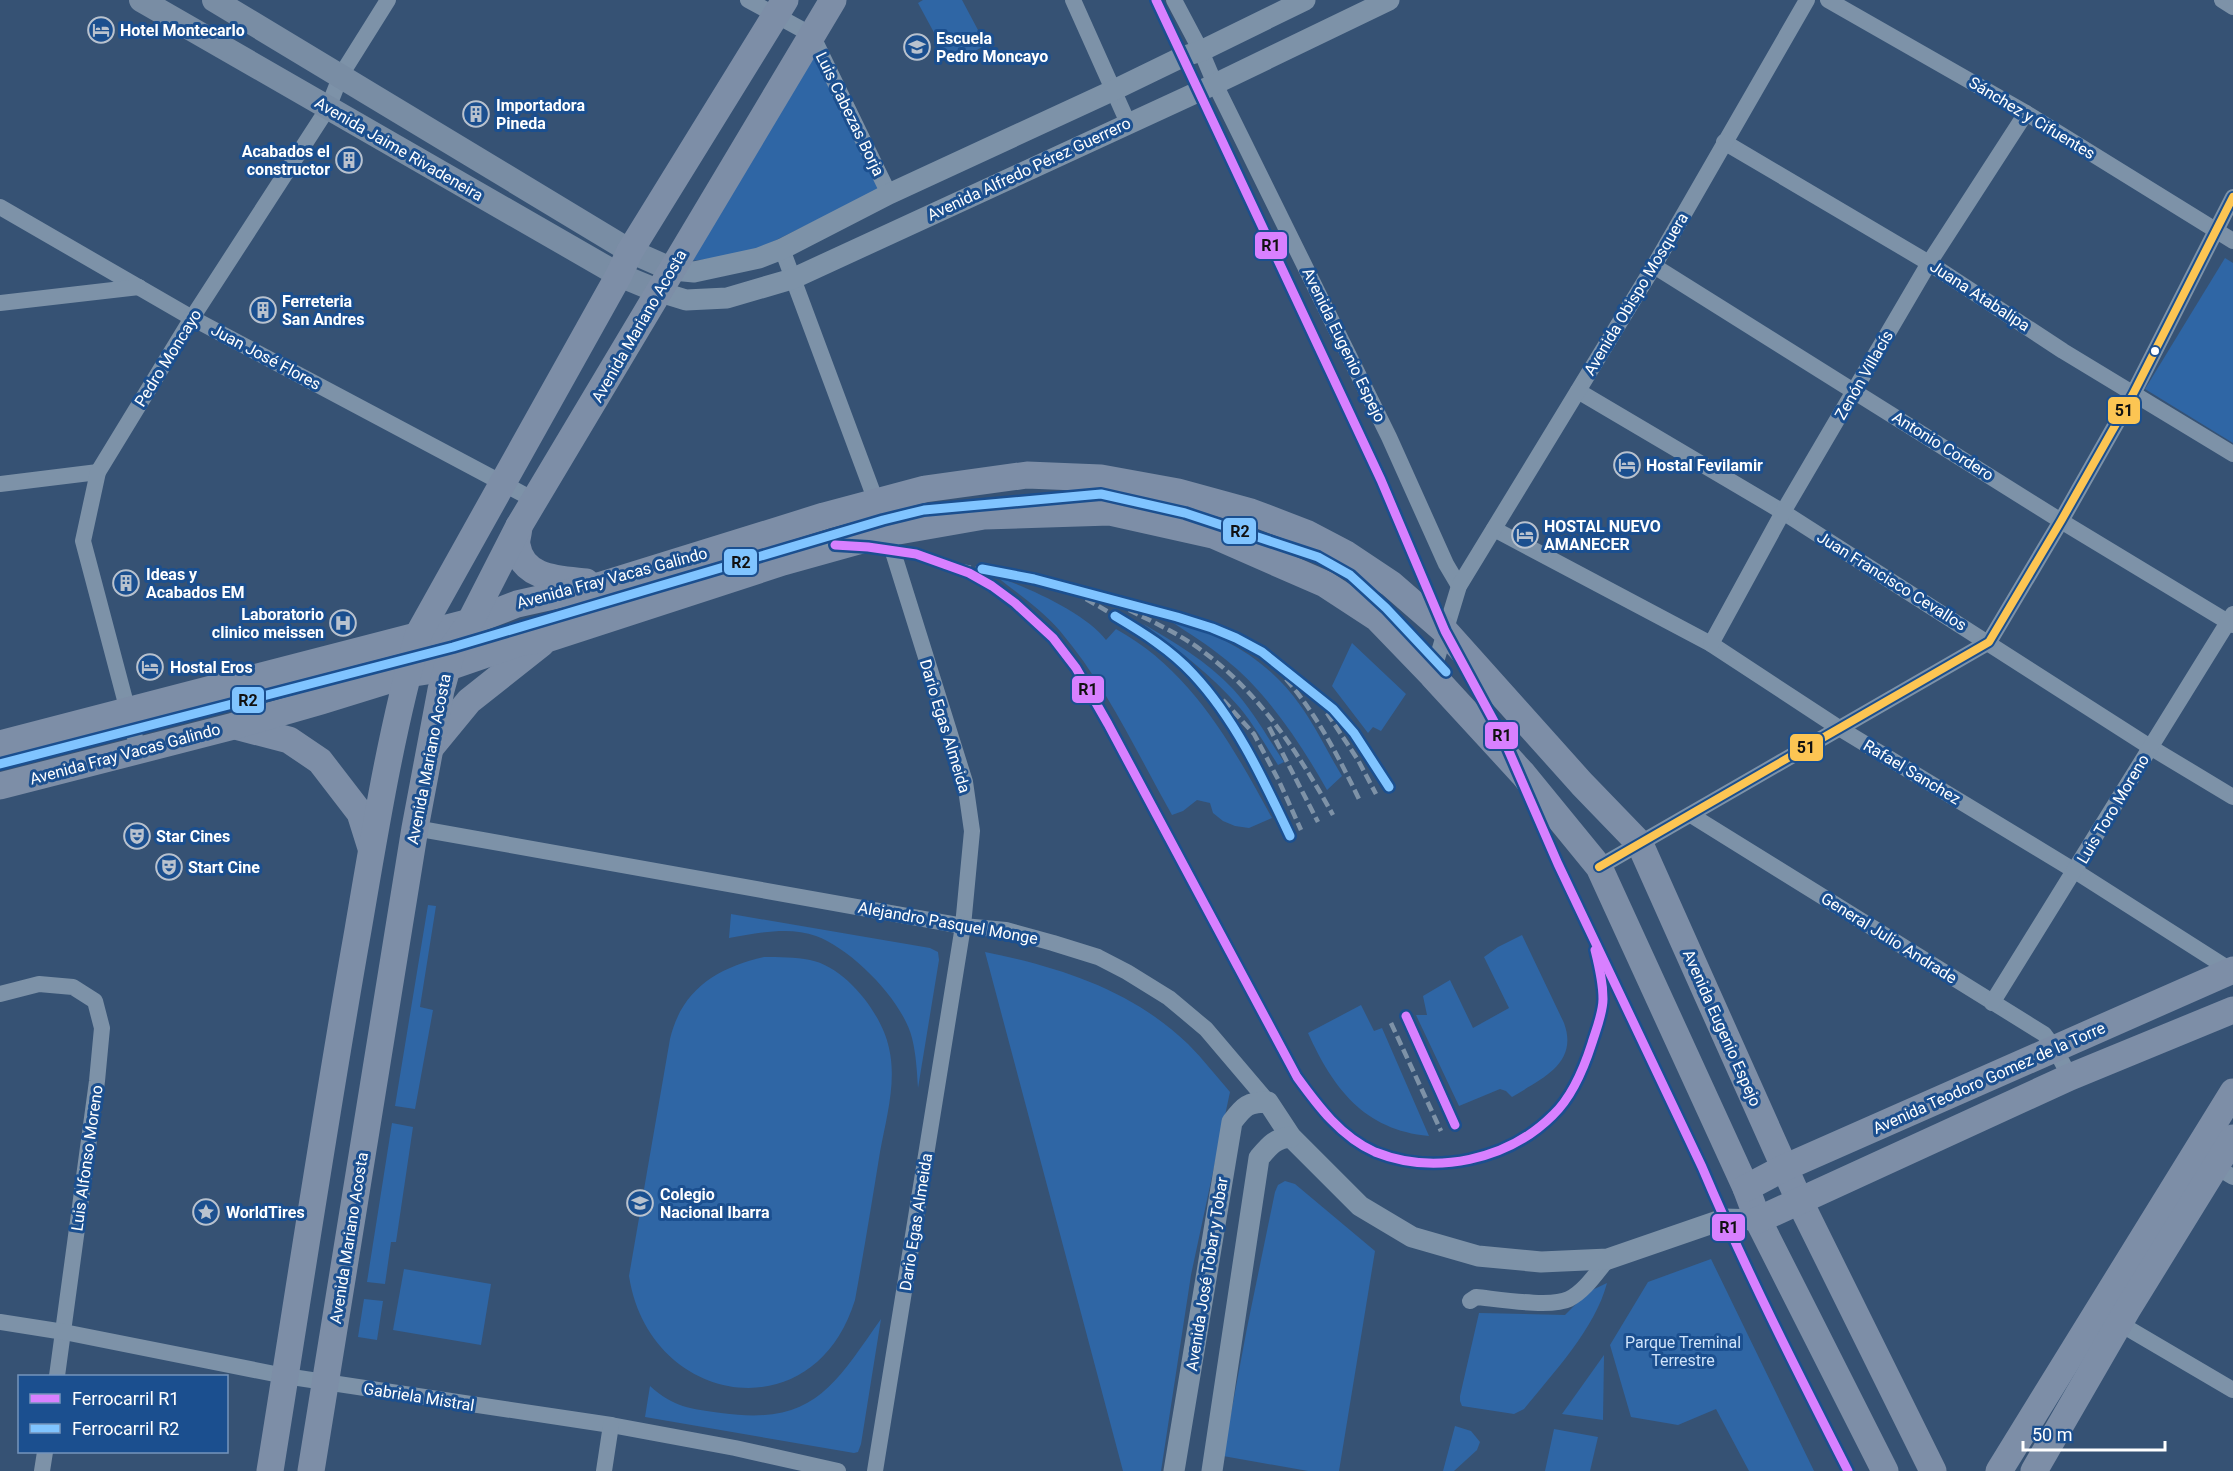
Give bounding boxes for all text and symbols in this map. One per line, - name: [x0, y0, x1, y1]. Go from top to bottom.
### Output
- hotel icon: Hotel Montecarlo: [86, 15, 116, 45]
- place label: Hotel Montecarlo: [120, 21, 245, 40]
- place label: Escuela Pedro Moncayo: [936, 29, 1048, 66]
- school or university icon: Escuela Pedro Moncayo: [902, 32, 932, 62]
- street label: Luis Cabezas Borja: [812, 49, 888, 179]
- street label: Sánchez y Cifuentes: [1965, 73, 2099, 163]
- street label: Avenida Jaime Rivadeneira: [311, 93, 487, 205]
- place label: Importadora Pineda: [496, 96, 585, 133]
- building icon: Importadora Pineda: [461, 99, 491, 129]
- street label: Avenida Alfredo Pérez Guerrero: [924, 113, 1134, 225]
- place label: Acabados el constructor: [242, 142, 330, 179]
- building icon: Acabados el constructor: [334, 145, 364, 175]
- street label: Avenida Obispo Mosquera: [1580, 209, 1692, 379]
- line badge: R1: [1254, 231, 1288, 260]
- text: R1: [1261, 236, 1281, 255]
- street label: Avenida Mariano Acosta: [587, 246, 691, 406]
- street label: Juana Atabalipa: [1926, 257, 2034, 335]
- street label: Avenida Eugenio Espejo: [1298, 265, 1390, 425]
- place label: Ferreteria San Andres: [282, 292, 364, 329]
- building icon: Ferreteria San Andres: [248, 295, 278, 325]
- street label: Pedro Moncayo: [130, 306, 206, 410]
- street label: Juan José Flores: [208, 320, 324, 394]
- street label: Zenón Villacís: [1831, 327, 1897, 423]
- unlabelled marker: [2149, 345, 2161, 357]
- line badge: 51: [2107, 396, 2141, 425]
- text: 51: [2115, 401, 2133, 420]
- street label: Antonio Cordero: [1889, 407, 1997, 485]
- hotel icon: Hostal Fevilamir: [1612, 450, 1642, 480]
- place label: Hostal Fevilamir: [1646, 456, 1763, 475]
- line badge: R2: [1222, 517, 1257, 545]
- place label: HOSTAL NUEVO AMANECER: [1544, 517, 1661, 554]
- hotel icon: HOSTAL NUEVO AMANECER: [1510, 520, 1540, 550]
- text: R2: [1230, 522, 1250, 541]
- street label: Juan Francisco Cevallos: [1814, 527, 1970, 635]
- street label: Avenida Fray Vacas Galindo: [515, 543, 709, 613]
- line badge: R2: [723, 548, 758, 576]
- text: R2: [731, 553, 751, 572]
- place label: Ideas y Acabados EM: [146, 565, 244, 602]
- building icon: Ideas y Acabados EM: [111, 568, 141, 598]
- place label: Laboratorio clinico meissen: [212, 605, 324, 642]
- hospital icon: Laboratorio clinico meissen: [328, 608, 358, 638]
- hotel icon: Hostal Eros: [135, 652, 165, 682]
- street label: Dario Egas Almeida: [916, 657, 974, 795]
- place label: Hostal Eros: [170, 658, 253, 677]
- street label: Avenida Mariano Acosta: [403, 672, 455, 846]
- line badge: R1: [1071, 675, 1105, 704]
- text: R1: [1078, 680, 1098, 699]
- line badge: R2: [231, 686, 265, 714]
- text: R2: [238, 691, 258, 710]
- street label: Avenida Fray Vacas Galindo: [28, 719, 222, 789]
- line badge: R1: [1484, 721, 1519, 750]
- text: R1: [1492, 726, 1512, 745]
- line badge: 51: [1789, 733, 1824, 762]
- street label: Rafael Sanchez: [1860, 736, 1964, 808]
- text: 51: [1797, 738, 1815, 757]
- street label: Luis Toro Moreno: [2073, 751, 2153, 867]
- theatre icon: Star Cines: [122, 821, 152, 851]
- place label: Star Cines: [156, 827, 230, 846]
- theatre icon: Start Cine: [154, 852, 184, 882]
- place label: Start Cine: [188, 858, 260, 877]
- street label: General Julio Andrade: [1818, 888, 1960, 988]
- street label: Alejandro Pasquel Monge: [857, 898, 1039, 948]
- street label: Avenida Eugenio Espejo: [1679, 947, 1765, 1109]
- street label: Avenida Teodoro Gomez de la Torre: [1870, 1018, 2108, 1138]
- street label: Luis Alfonso Moreno: [67, 1084, 107, 1232]
- street label: Avenida Mariano Acosta: [326, 1151, 372, 1325]
- street label: Dario Egas Almeida: [896, 1152, 936, 1292]
- street label: Avenida José Tobar y Tobar: [1182, 1175, 1232, 1372]
- place label: Colegio Nacional Ibarra: [660, 1185, 770, 1222]
- school or university icon: Colegio Nacional Ibarra: [625, 1188, 655, 1218]
- place icon: WorldTires: [191, 1197, 221, 1227]
- place label: WorldTires: [226, 1203, 305, 1222]
- line badge: R1: [1711, 1213, 1746, 1242]
- text: R1: [1719, 1218, 1739, 1237]
- park label: Parque Treminal Terrestre: [1625, 1333, 1741, 1370]
- legend: [18, 1375, 228, 1453]
- street label: Gabriela Mistral: [362, 1379, 476, 1415]
- text: Ferrocarril R1: [72, 1388, 179, 1409]
- scale bar: [2023, 1414, 2166, 1452]
- text: Ferrocarril R2: [72, 1418, 179, 1439]
- text: 50 m: [2032, 1424, 2072, 1445]

